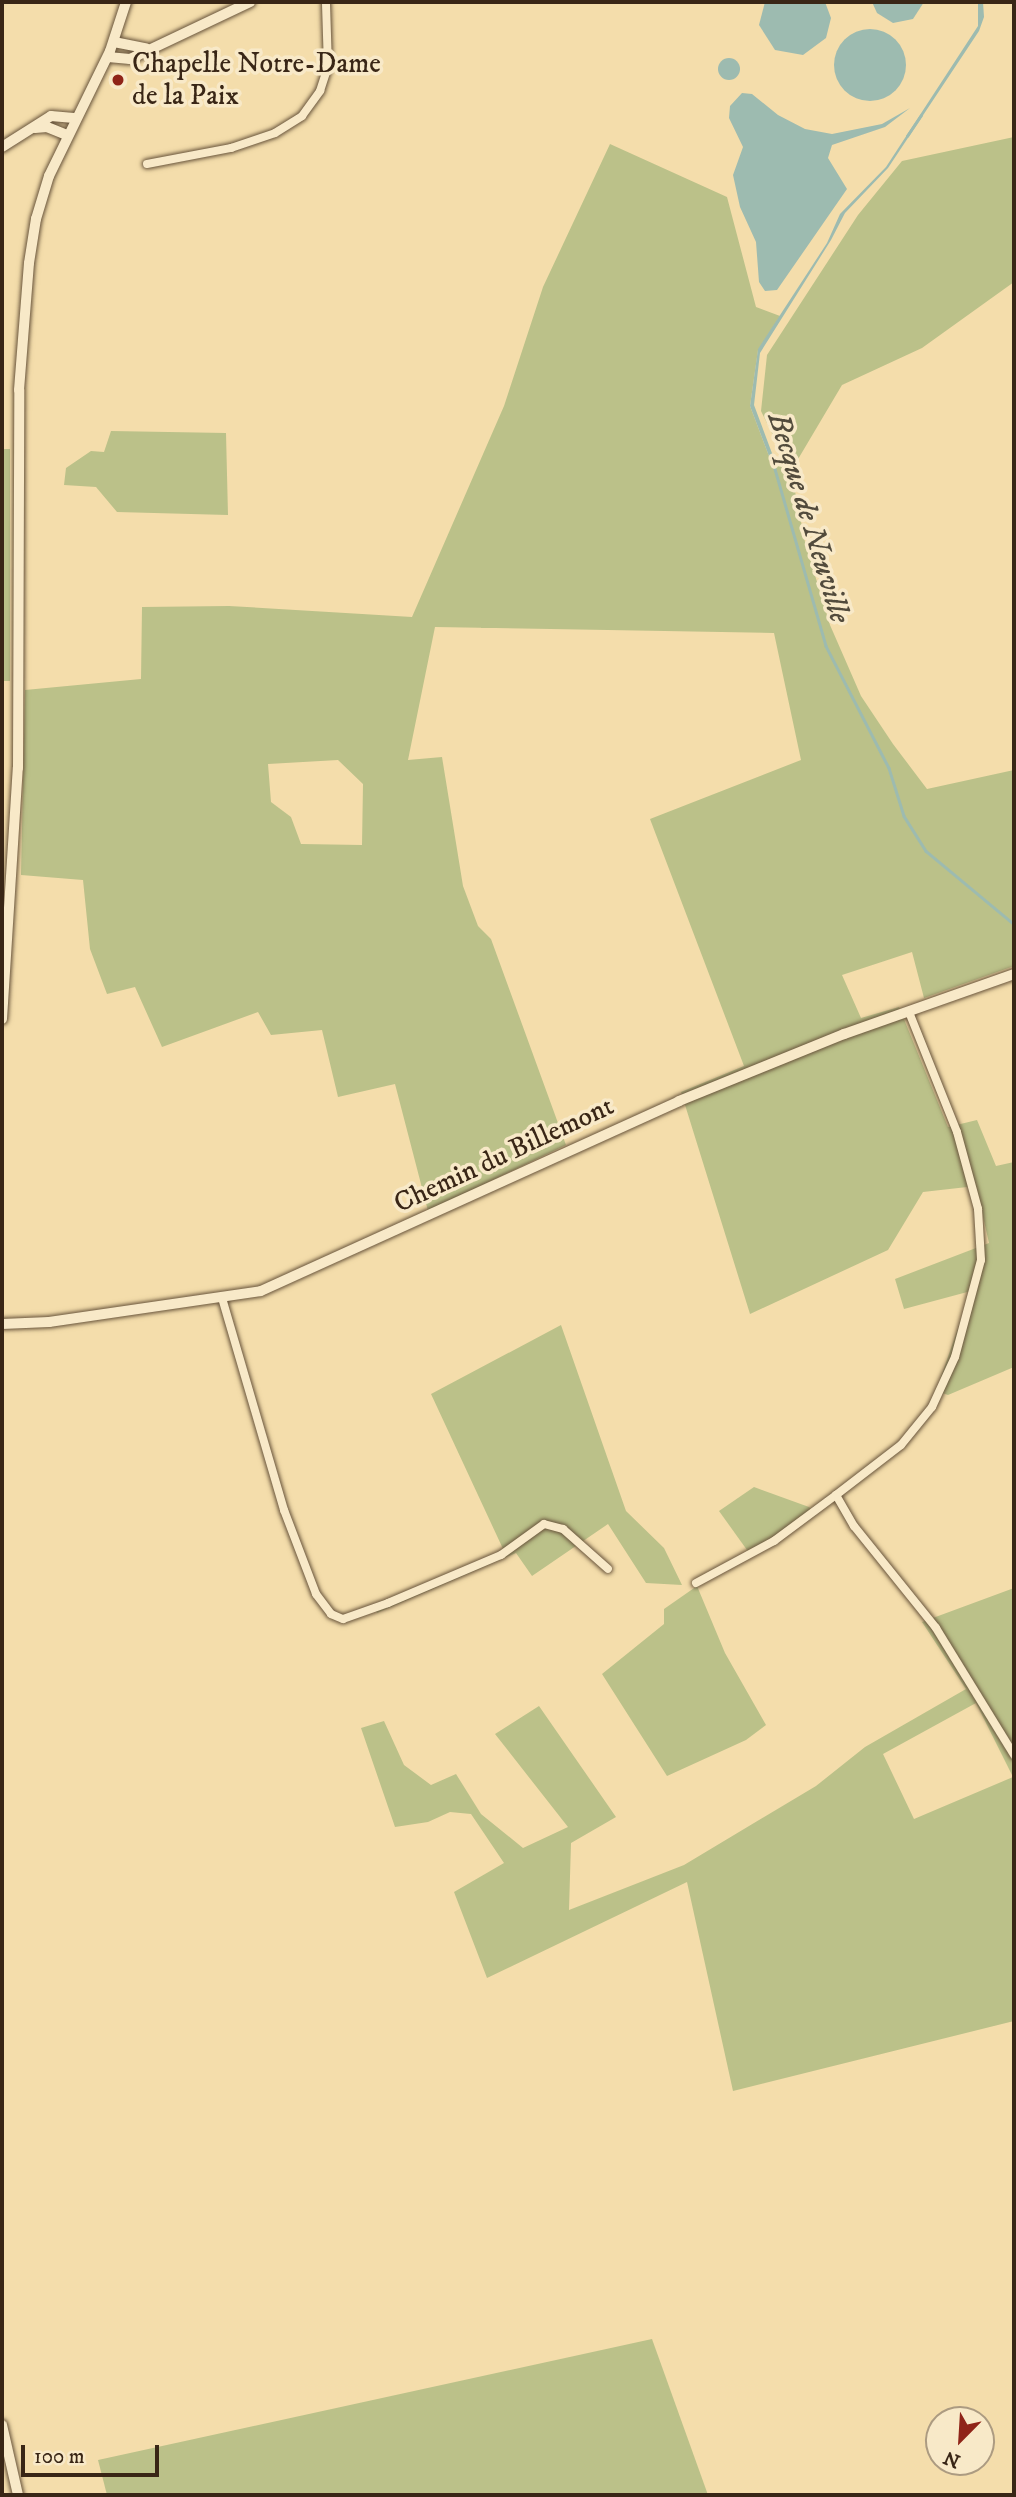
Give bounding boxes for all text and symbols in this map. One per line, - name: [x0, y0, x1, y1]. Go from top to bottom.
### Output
- place label: Chapelle Notre-Dame de la Paix: [132, 47, 381, 113]
- marker: Chapelle Notre-Dame de la Paix: [110, 72, 126, 88]
- water label: Becque de Neuville: [759, 408, 857, 628]
- street label: Chemin du Billemont: [389, 1089, 619, 1221]
- north arrow: [925, 2406, 995, 2476]
- scale bar: [24, 2430, 163, 2474]
- text: 100 m: [34, 2444, 85, 2470]
- text: N: [940, 2445, 964, 2472]

